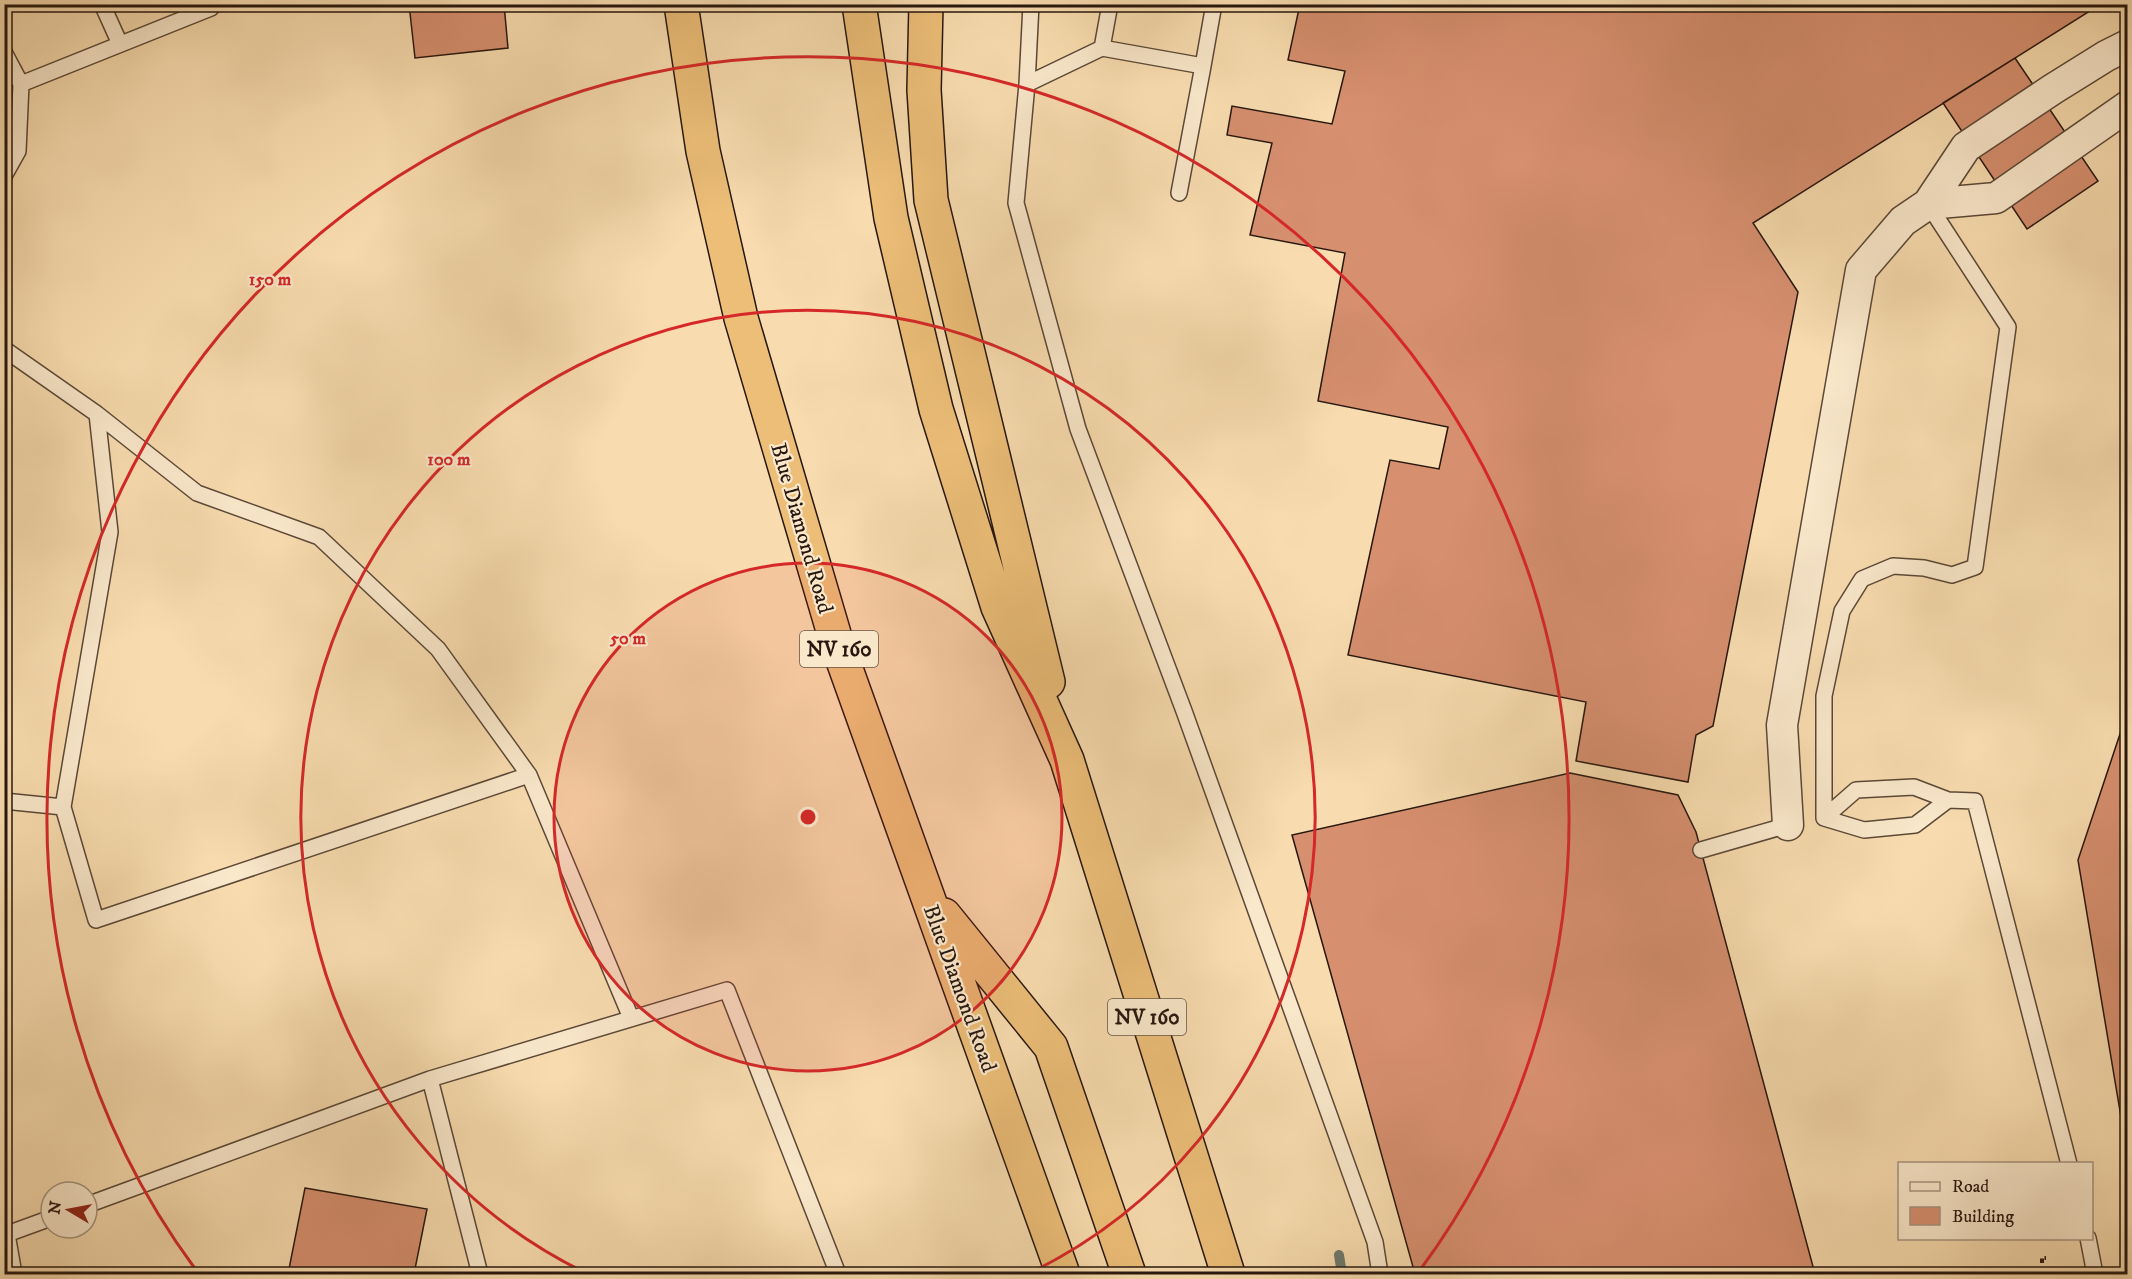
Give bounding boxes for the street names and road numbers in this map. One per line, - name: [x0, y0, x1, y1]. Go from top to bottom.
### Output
- street label: Blue Diamond Road: [764, 440, 839, 617]
- road number: NV 160: [800, 631, 878, 667]
- street label: Blue Diamond Road: [917, 901, 1002, 1076]
- road number: NV 160: [1108, 999, 1186, 1035]

